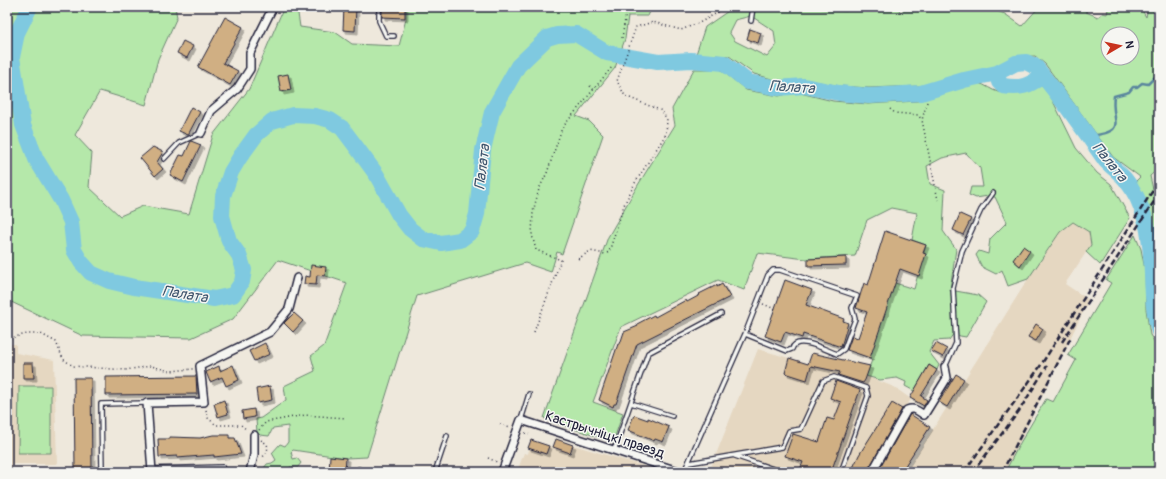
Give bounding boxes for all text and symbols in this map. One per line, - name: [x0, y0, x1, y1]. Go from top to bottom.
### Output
- north arrow: [1100, 26, 1140, 66]
- text: N: [1122, 40, 1136, 50]
- water label: Палата: [769, 76, 816, 99]
- water label: Палата: [1088, 139, 1132, 187]
- water label: Палата: [470, 142, 495, 191]
- water label: Палата: [161, 282, 210, 308]
- street label: Кастрычніцкі праезд: [543, 407, 667, 462]

